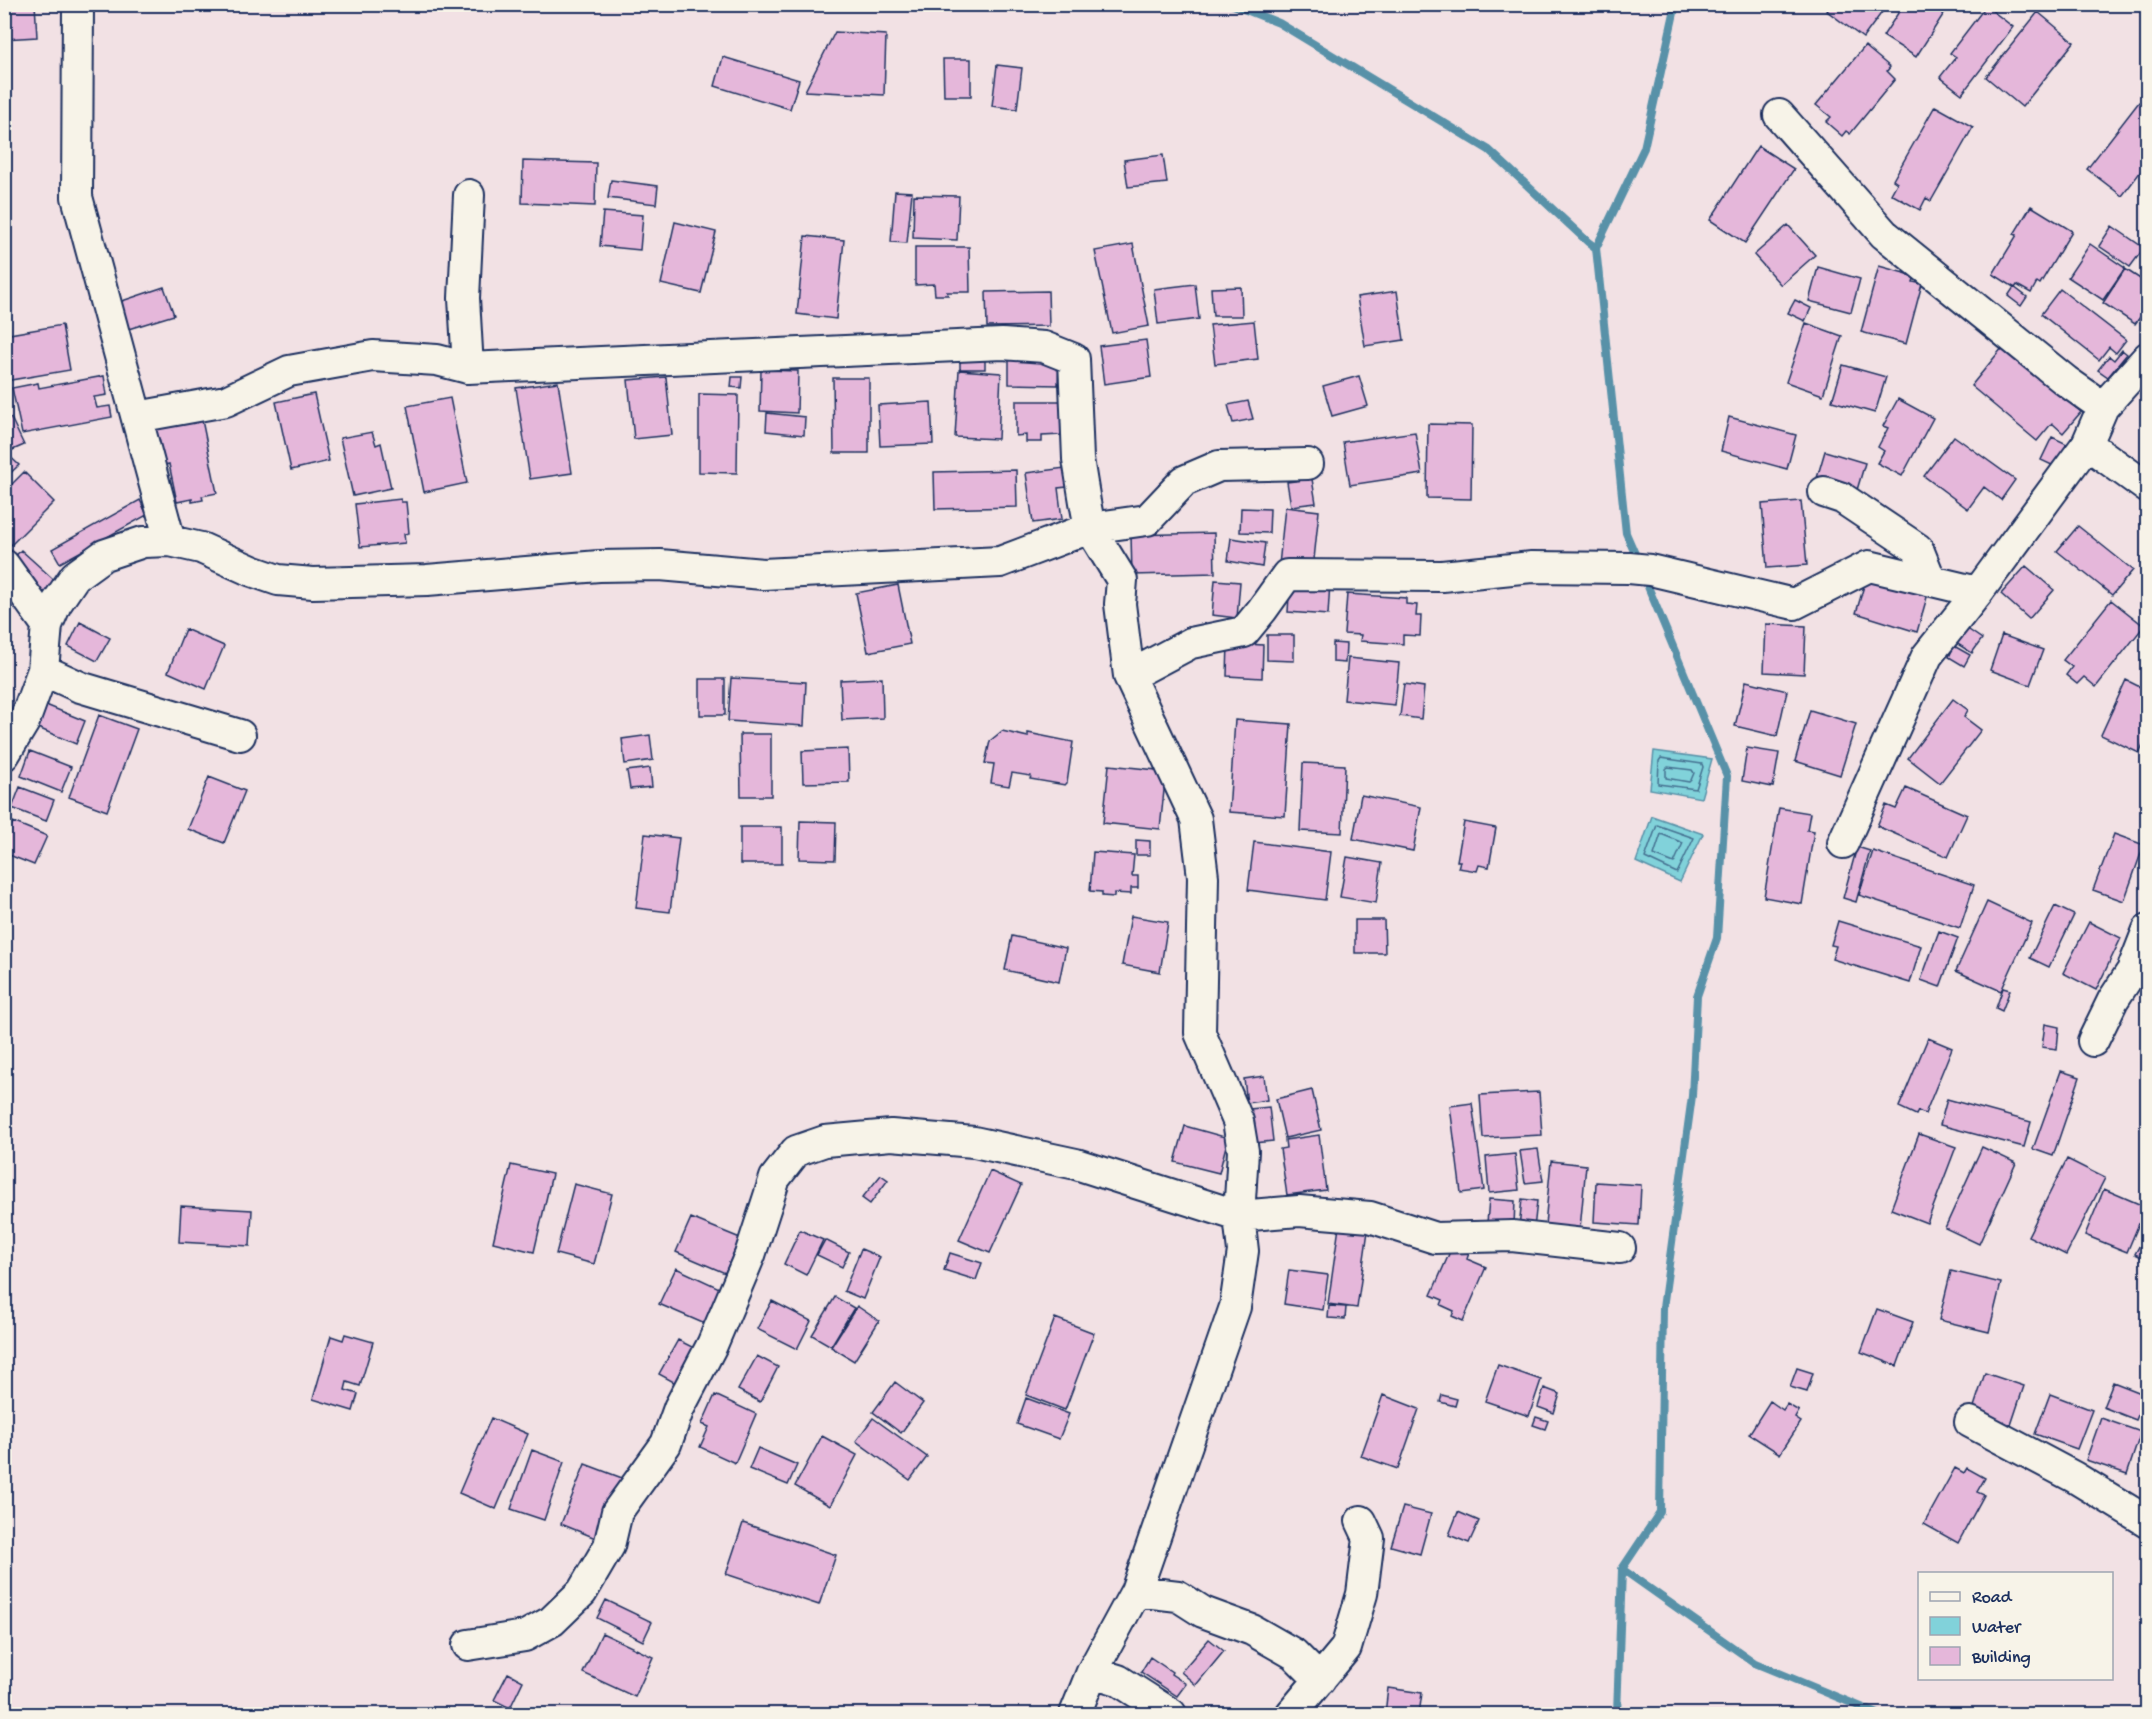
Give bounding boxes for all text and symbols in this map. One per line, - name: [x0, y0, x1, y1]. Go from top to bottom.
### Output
- legend: [1918, 1572, 2113, 1680]
- text: Road: [1972, 1588, 2013, 1609]
- text: Water: [1972, 1618, 2022, 1639]
- text: Building: [1971, 1648, 2031, 1669]

